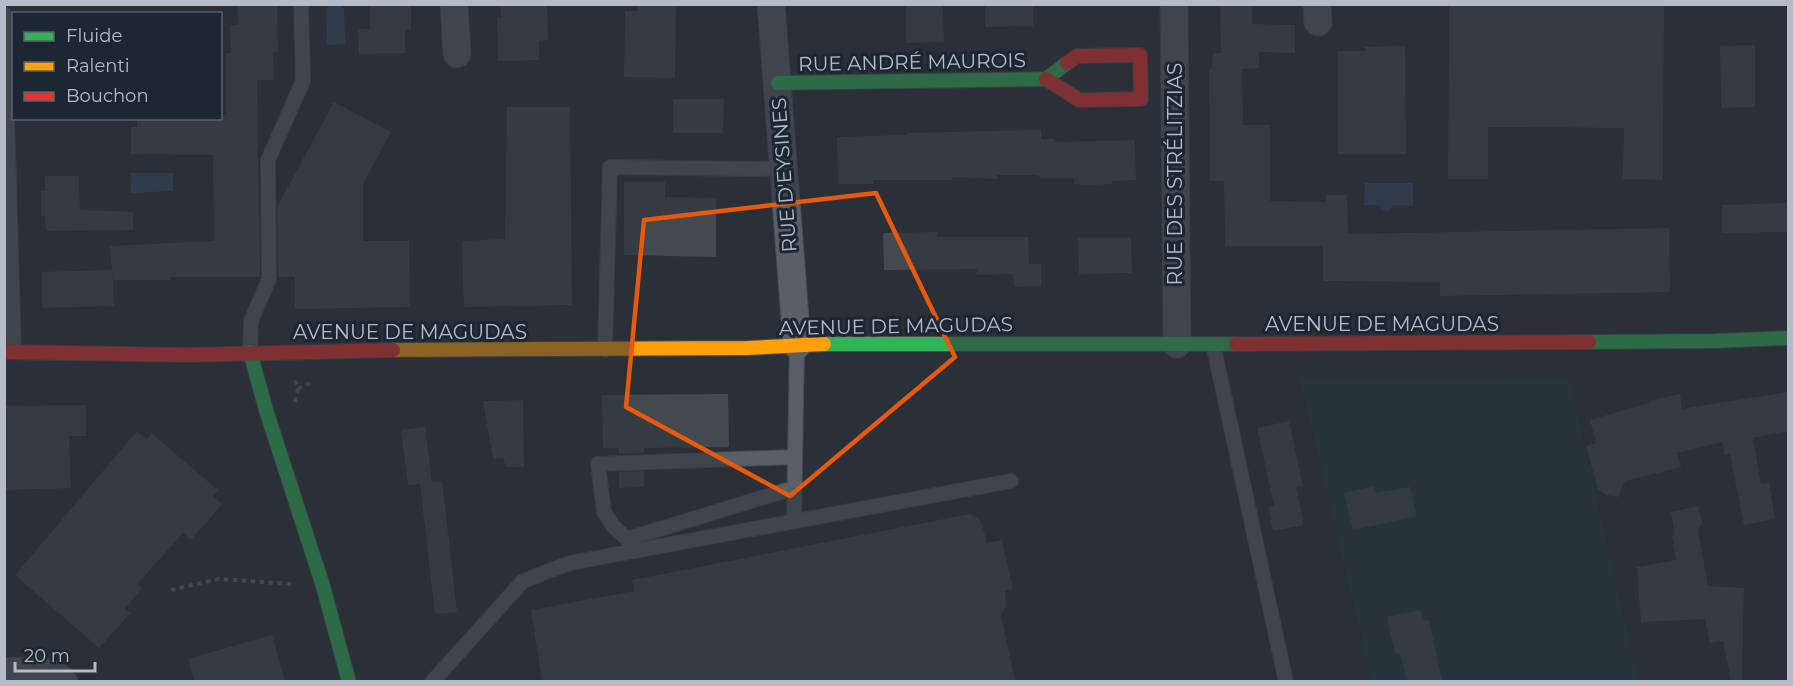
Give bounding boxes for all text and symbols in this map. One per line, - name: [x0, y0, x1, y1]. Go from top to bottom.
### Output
- legend: [12, 12, 222, 120]
- text: Fluide: [66, 25, 122, 47]
- street label: RUE ANDRÉ MAUROIS: [798, 48, 1026, 76]
- text: Ralenti: [66, 55, 130, 77]
- street label: RUE DES STRÉLITZIAS: [1163, 63, 1187, 285]
- text: Bouchon: [66, 85, 149, 107]
- street label: RUE D'EYSINES: [767, 97, 801, 253]
- street label: AVENUE DE MAGUDAS: [779, 312, 1013, 340]
- street label: AVENUE DE MAGUDAS: [1265, 312, 1499, 336]
- street label: AVENUE DE MAGUDAS: [293, 320, 527, 344]
- scale bar: [15, 635, 94, 673]
- text: 20 m: [24, 645, 70, 667]

